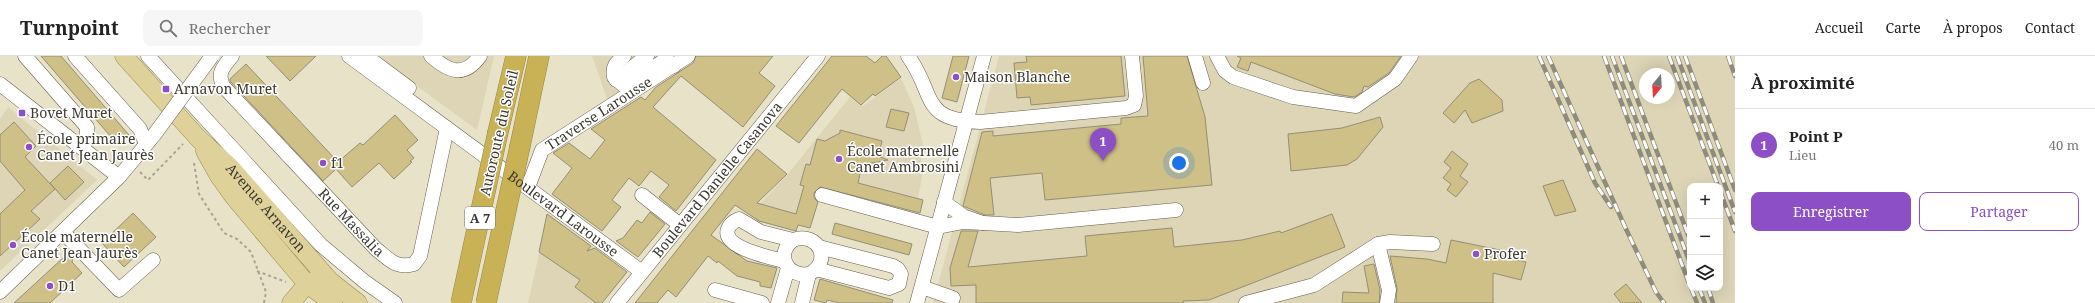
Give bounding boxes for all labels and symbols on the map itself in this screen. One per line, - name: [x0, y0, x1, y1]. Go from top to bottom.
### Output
- street label: Autoroute du Soleil: [475, 67, 522, 198]
- place label: Maison Blanche: [964, 67, 1070, 86]
- north arrow: [1639, 68, 1675, 104]
- street label: Traverse Larousse: [542, 72, 655, 154]
- marker: Maison Blanche: [951, 72, 961, 82]
- place label: Arnavon Muret: [174, 79, 277, 98]
- marker: Arnavon Muret: [161, 84, 171, 94]
- street label: Boulevard Danielle Casanova: [648, 97, 786, 261]
- place label: Bovet Muret: [30, 103, 113, 122]
- marker: Bovet Muret: [17, 108, 27, 118]
- pin: 1: [1090, 128, 1116, 161]
- place label: École primaire Canet Jean Jaurès: [37, 129, 154, 164]
- place label: École maternelle Canet Ambrosini: [847, 141, 960, 176]
- marker: École primaire Canet Jean Jaurès: [24, 142, 34, 152]
- place label: f1: [331, 153, 344, 172]
- your location: [1169, 153, 1189, 173]
- marker: École maternelle Canet Ambrosini: [834, 154, 844, 164]
- marker: f1: [318, 158, 328, 168]
- street label: Avenue Arnavon: [222, 159, 310, 256]
- street label: Boulevard Larousse: [504, 166, 623, 261]
- street label: Rue Massalia: [315, 184, 388, 261]
- road number: A 7: [465, 207, 495, 229]
- place label: École maternelle Canet Jean Jaurès: [21, 227, 138, 262]
- marker: École maternelle Canet Jean Jaurès: [8, 240, 18, 250]
- place label: Profer: [1484, 244, 1527, 263]
- marker: Profer: [1471, 249, 1481, 259]
- place label: D1: [58, 276, 76, 295]
- marker: D1: [45, 281, 55, 291]

